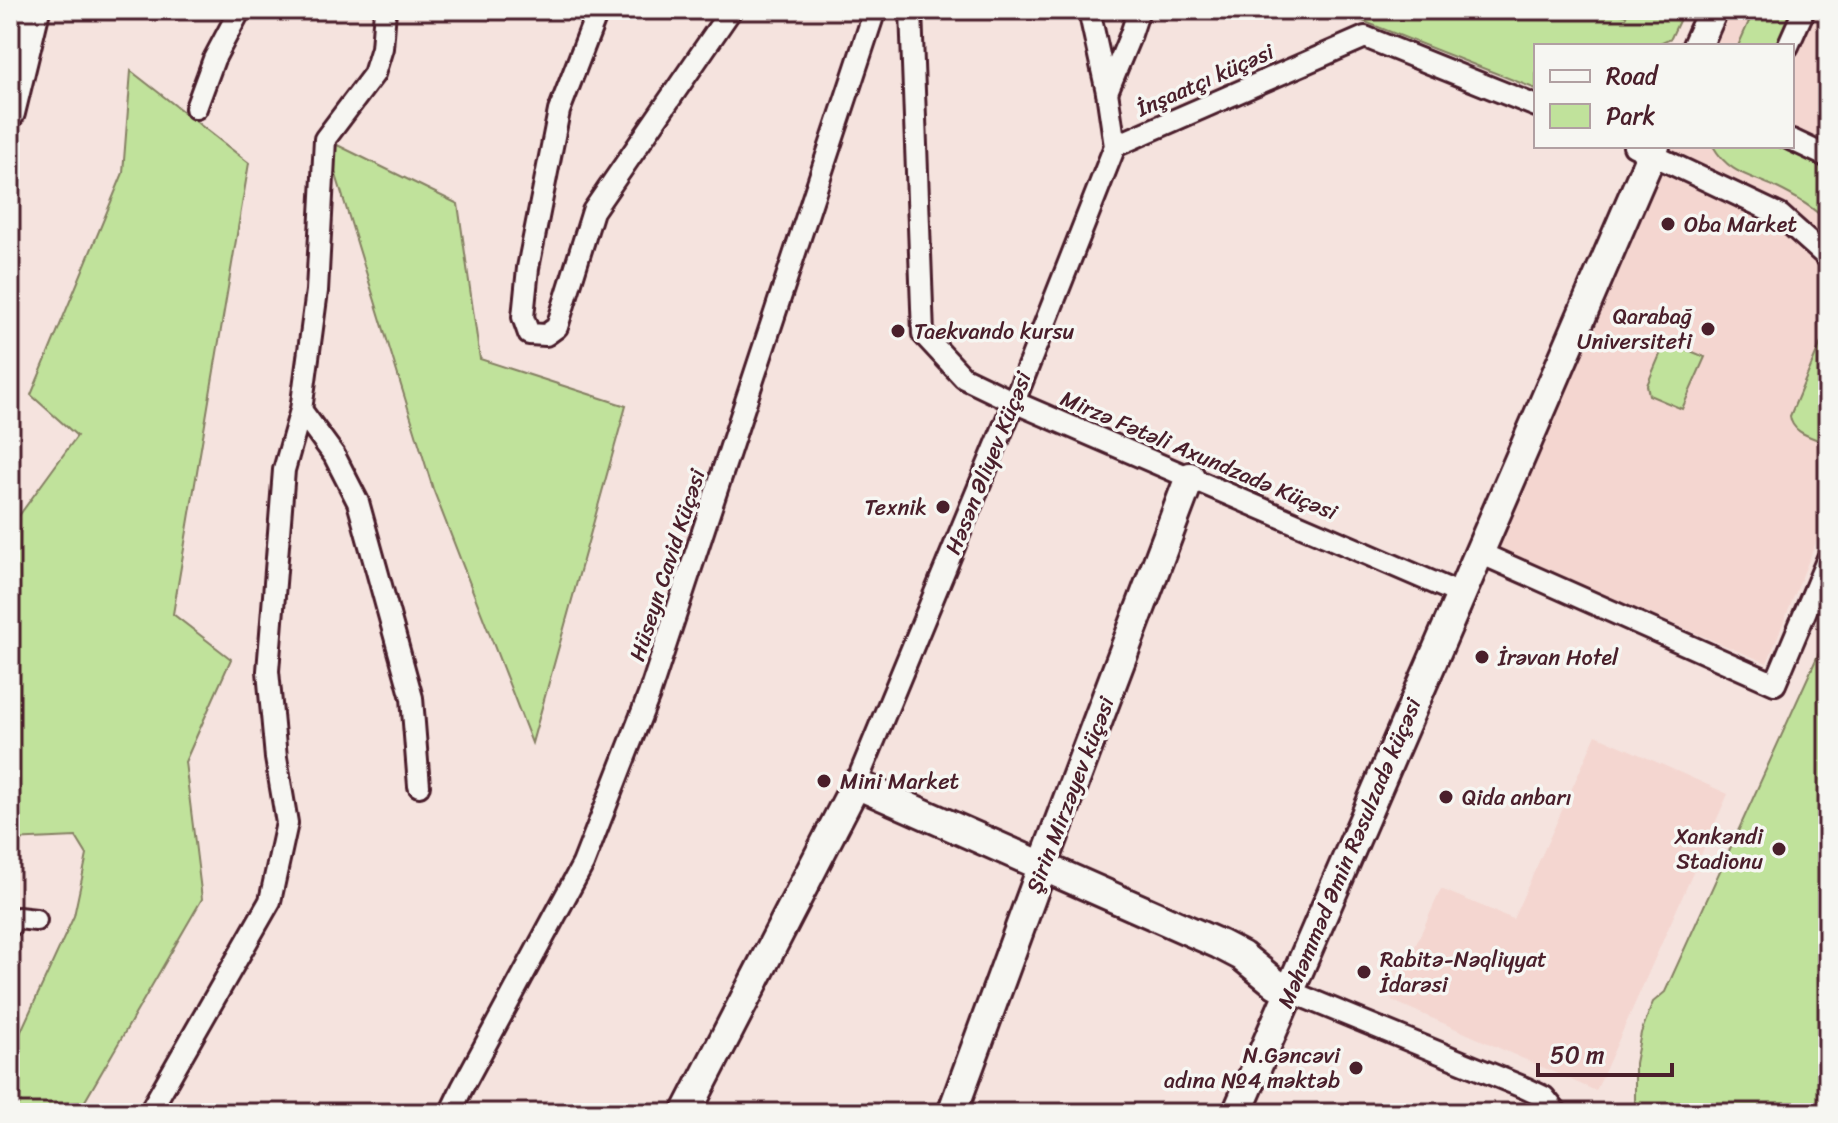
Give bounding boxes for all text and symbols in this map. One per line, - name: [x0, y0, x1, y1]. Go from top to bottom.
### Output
- street label: İnşaatçı küçəsi: [1129, 32, 1281, 128]
- legend: [1534, 44, 1794, 148]
- text: Road: [1606, 55, 1660, 97]
- text: Park: [1606, 95, 1655, 137]
- place label: Oba Market: [1684, 205, 1797, 244]
- marker: Oba Market: [1659, 215, 1677, 233]
- place label: Qarabağ Universiteti: [1577, 297, 1693, 361]
- place label: Taekvando kursu: [914, 312, 1075, 351]
- marker: Qarabağ Universiteti: [1699, 320, 1717, 338]
- marker: Taekvando kursu: [889, 322, 907, 340]
- street label: Həsən Əliyev Küçəsi: [934, 365, 1043, 560]
- street label: Mirzə Fətəli Axundzadə Küçəsi: [1054, 379, 1344, 531]
- street label: Hüseyn Cavid Küçəsi: [618, 463, 717, 666]
- place label: Texnik: [865, 488, 927, 527]
- marker: Texnik: [934, 498, 952, 516]
- place label: İrəvan Hotel: [1497, 638, 1619, 677]
- marker: İrəvan Hotel: [1473, 648, 1491, 666]
- street label: Şirin Mirzəyev küçəsi: [1015, 690, 1126, 899]
- street label: Məhəmməd Əmin Rəsulzadə küçəsi: [1266, 691, 1433, 1014]
- place label: Mini Market: [840, 762, 960, 801]
- marker: Mini Market: [815, 772, 833, 790]
- place label: Qida anbarı: [1462, 778, 1571, 817]
- marker: Qida anbarı: [1437, 788, 1455, 806]
- place label: Xankəndi Stadionu: [1674, 817, 1764, 881]
- marker: Xankəndi Stadionu: [1770, 840, 1788, 858]
- place label: Rabitə-Nəqliyyat İdarəsi: [1379, 940, 1547, 1004]
- marker: Rabitə-Nəqliyyat İdarəsi: [1355, 963, 1373, 981]
- scale bar: [1538, 1027, 1672, 1077]
- text: 50 m: [1550, 1034, 1605, 1076]
- place label: N.Gəncəvi adına №4 məktəb: [1164, 1036, 1341, 1100]
- marker: N.Gəncəvi adına №4 məktəb: [1347, 1059, 1365, 1077]

